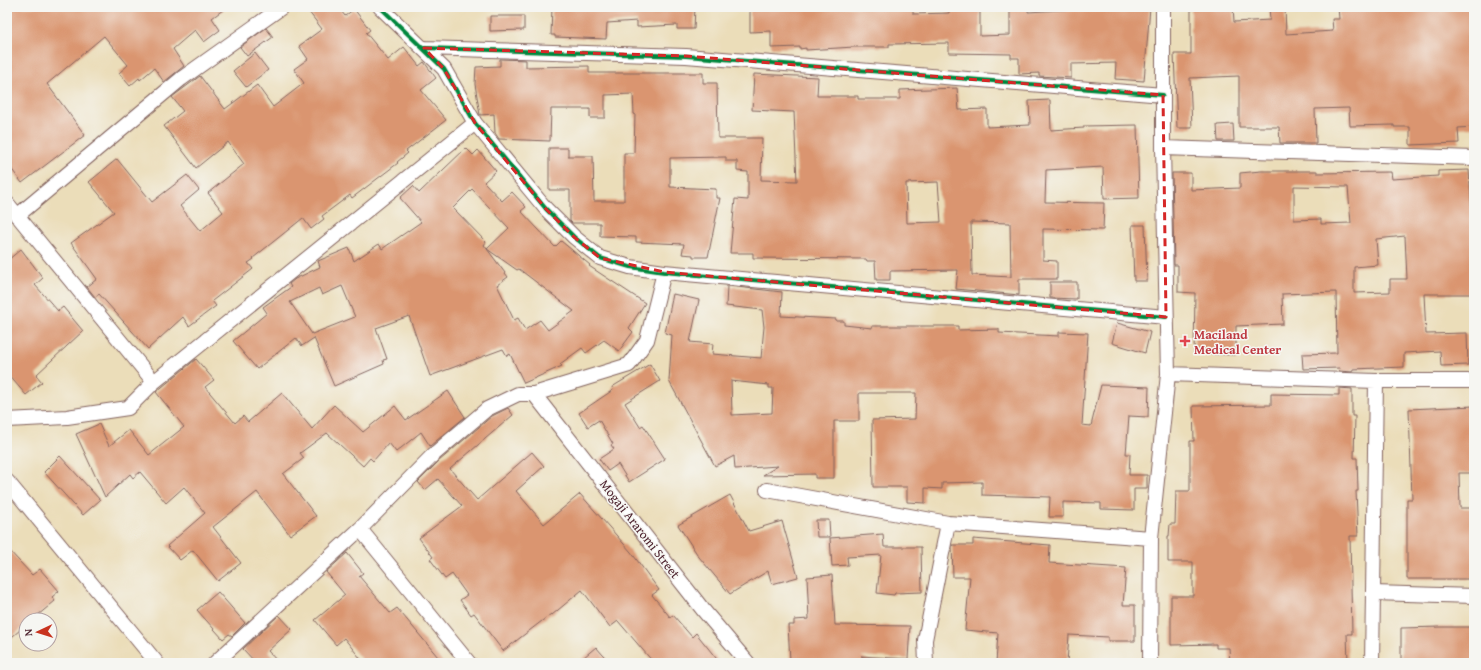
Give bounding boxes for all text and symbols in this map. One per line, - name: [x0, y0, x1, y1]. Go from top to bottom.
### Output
- place label: Maciland Medical Center: [1194, 325, 1281, 359]
- marker: Maciland Medical Center: [1179, 335, 1191, 347]
- street label: Mogaji Araromi Street: [595, 475, 685, 583]
- north arrow: [18, 612, 58, 652]
- text: N: [20, 628, 36, 637]

